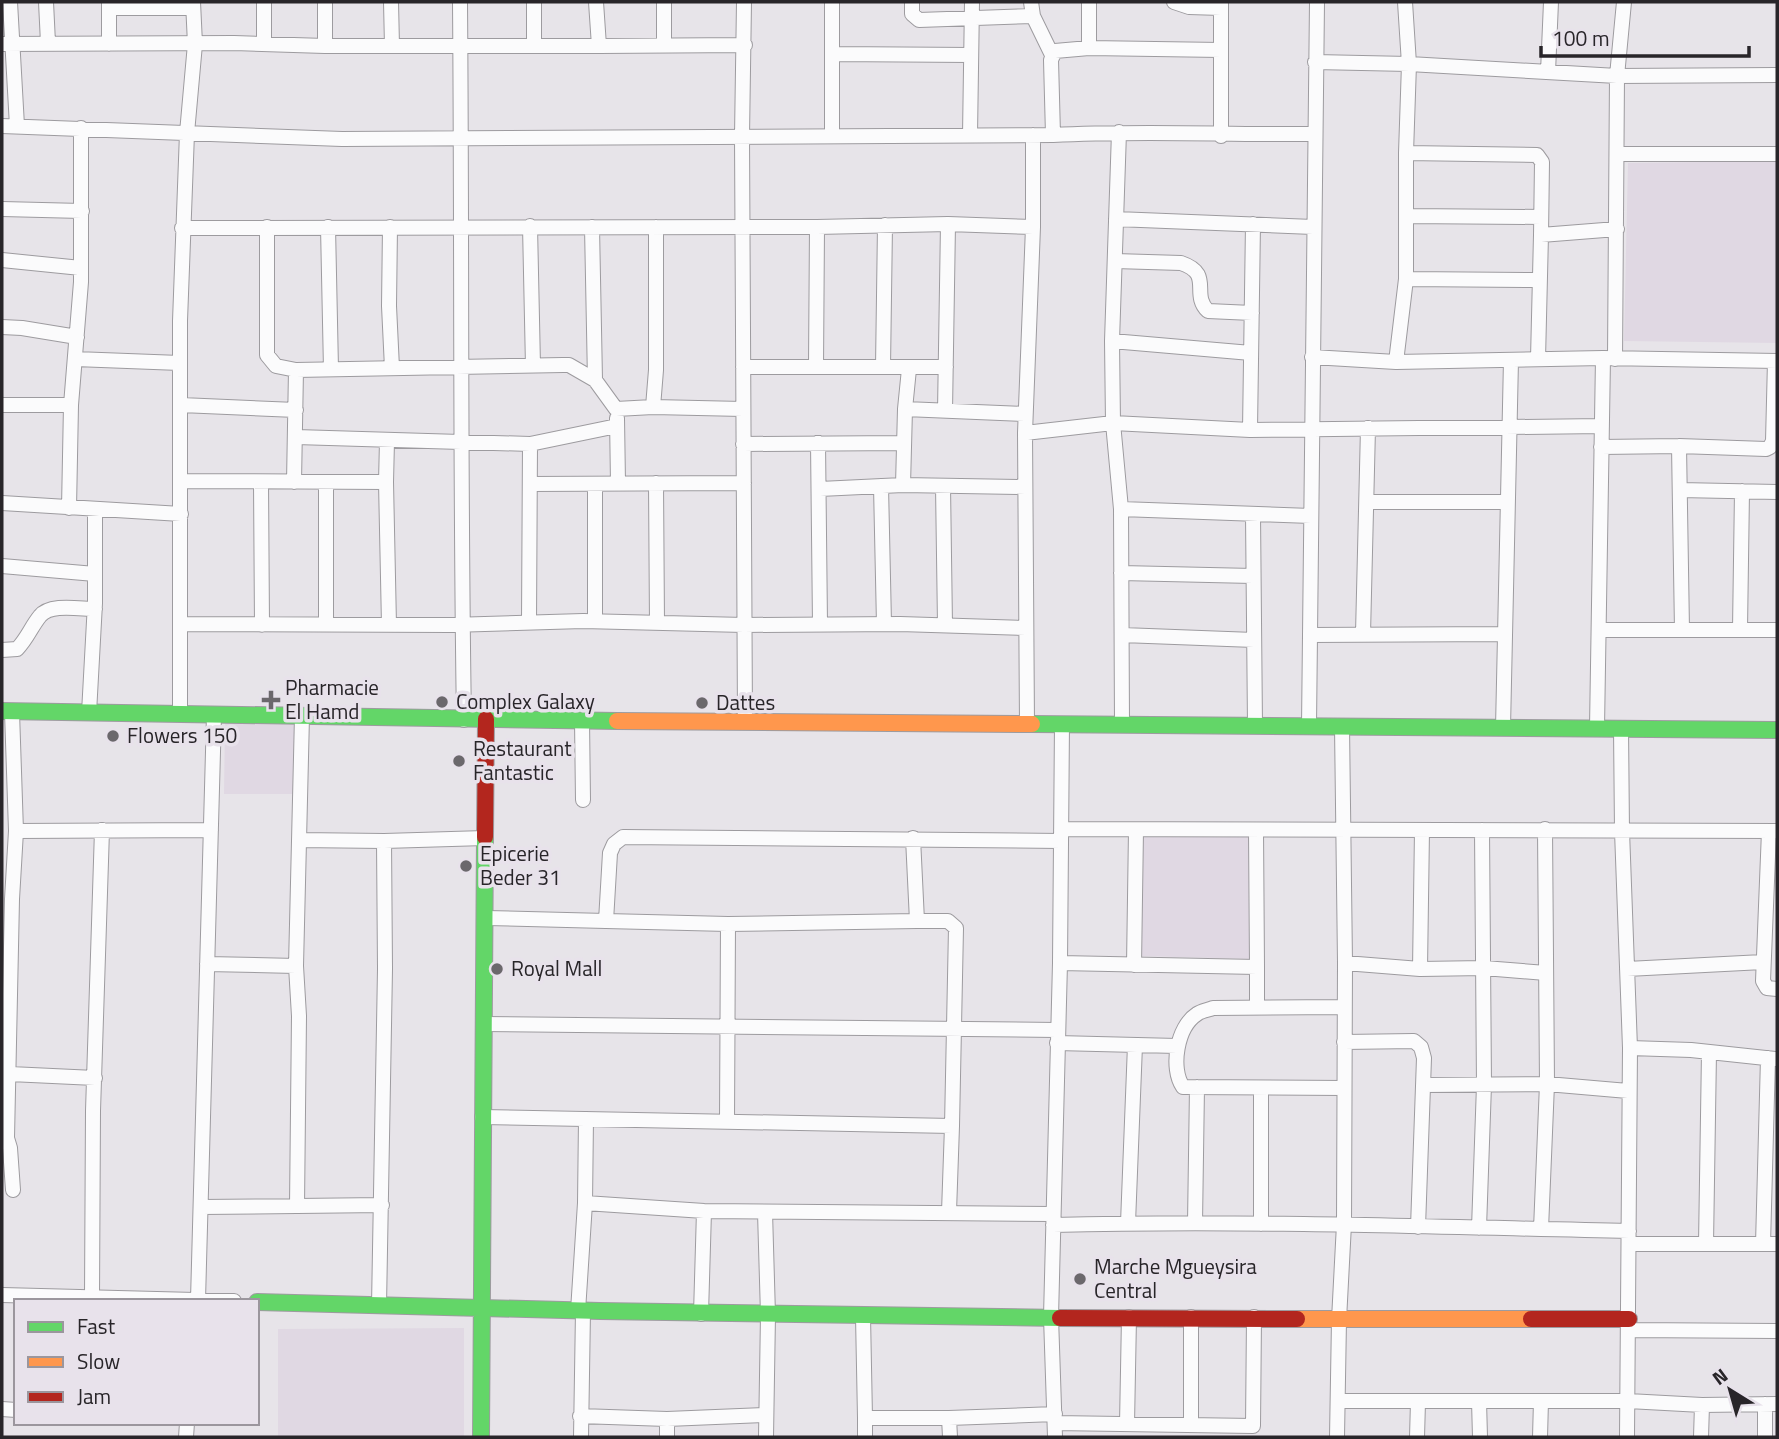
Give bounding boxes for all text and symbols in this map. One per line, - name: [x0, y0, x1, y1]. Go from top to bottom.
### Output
- scale bar: [1541, 14, 1749, 58]
- text: 100 m: [1552, 22, 1609, 54]
- place label: Pharmacie El Hamd: [285, 671, 379, 727]
- place label: Complex Galaxy: [456, 685, 595, 717]
- place label: Dattes: [716, 686, 775, 718]
- marker: Pharmacie El Hamd: [263, 692, 279, 708]
- marker: Complex Galaxy: [434, 694, 450, 710]
- marker: Dattes: [694, 695, 710, 711]
- place label: Flowers 150: [127, 719, 237, 751]
- marker: Flowers 150: [105, 728, 121, 744]
- place label: Restaurant Fantastic: [473, 732, 572, 788]
- marker: Restaurant Fantastic: [451, 753, 467, 769]
- place label: Epicerie Beder 31: [480, 837, 561, 893]
- marker: Epicerie Beder 31: [458, 858, 474, 874]
- place label: Royal Mall: [511, 952, 602, 984]
- marker: Royal Mall: [489, 961, 505, 977]
- place label: Marche Mgueysira Central: [1094, 1250, 1257, 1306]
- marker: Marche Mgueysira Central: [1072, 1271, 1088, 1287]
- legend: [14, 1299, 259, 1425]
- text: Fast: [77, 1310, 116, 1342]
- text: Slow: [77, 1345, 120, 1377]
- north arrow: [1695, 1355, 1765, 1425]
- text: N: [1705, 1360, 1733, 1392]
- text: Jam: [77, 1380, 111, 1412]

